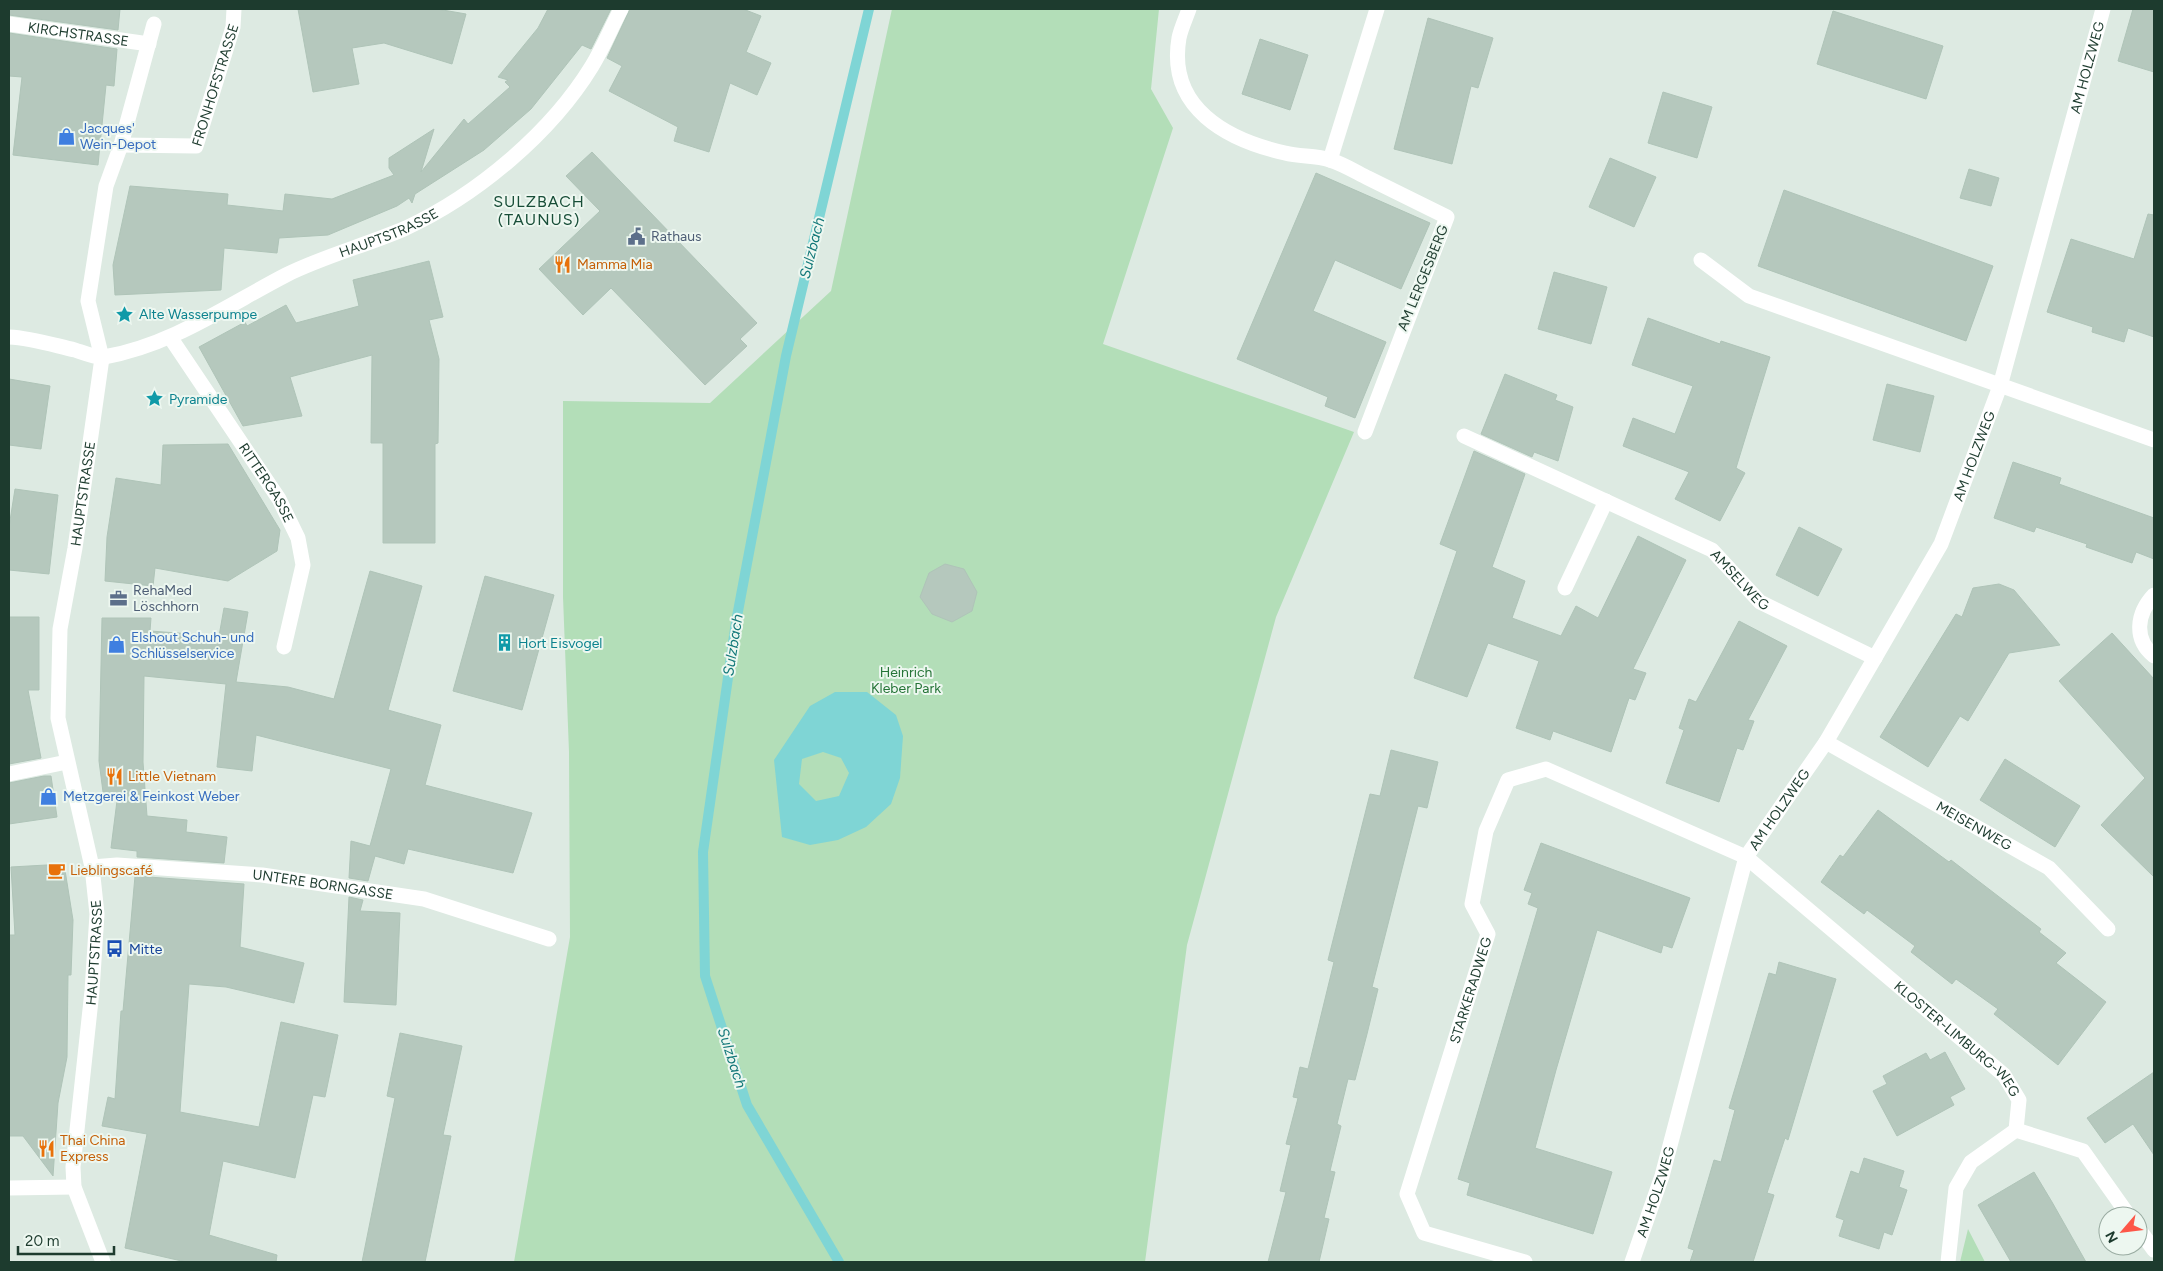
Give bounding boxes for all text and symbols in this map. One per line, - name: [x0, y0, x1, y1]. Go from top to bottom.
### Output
- street label: KIRCHSTRASSE: [27, 18, 130, 50]
- street label: AM HOLZWEG: [2066, 19, 2108, 115]
- street label: FRONHOFSTRASSE: [188, 22, 242, 148]
- place label: Jacques' Wein-Depot: [80, 120, 156, 153]
- shop icon: Jacques' Wein-Depot: [56, 126, 76, 146]
- district label: SULZBACH (TAUNUS): [493, 192, 585, 229]
- street label: HAUPTSTRASSE: [337, 204, 441, 261]
- water label: Sulzbach: [796, 216, 828, 280]
- street label: AM LERGESBERG: [1394, 222, 1452, 334]
- public building icon: Rathaus: [627, 226, 647, 246]
- place label: Rathaus: [651, 228, 701, 245]
- restaurant icon: Mamma Mia: [553, 254, 573, 274]
- place label: Mamma Mia: [577, 256, 653, 273]
- place icon: Alte Wasserpumpe: [115, 304, 135, 324]
- place label: Alte Wasserpumpe: [139, 306, 258, 323]
- place icon: Pyramide: [145, 389, 165, 409]
- place label: Pyramide: [169, 391, 228, 408]
- street label: AM HOLZWEG: [1949, 408, 1999, 503]
- street label: HAUPTSTRASSE: [67, 440, 99, 547]
- street label: RITTERGASSE: [235, 440, 298, 525]
- street label: AMSELWEG: [1707, 546, 1772, 614]
- place label: RehaMed Löschhorn: [133, 582, 199, 615]
- office icon: RehaMed Löschhorn: [109, 588, 129, 608]
- water label: Sulzbach: [719, 613, 747, 677]
- place label: Elshout Schuh- und Schlüsselservice: [131, 629, 254, 662]
- building icon: Hort Eisvogel: [494, 633, 514, 653]
- shop icon: Elshout Schuh- und Schlüsselservice: [107, 635, 127, 655]
- place label: Hort Eisvogel: [518, 635, 602, 652]
- park label: Heinrich Kleber Park: [871, 664, 941, 697]
- street label: AM HOLZWEG: [1745, 765, 1813, 853]
- restaurant icon: Little Vietnam: [104, 766, 124, 786]
- place label: Little Vietnam: [128, 768, 216, 785]
- shop icon: Metzgerei & Feinkost Weber: [39, 786, 59, 806]
- place label: Metzgerei & Feinkost Weber: [63, 788, 240, 805]
- street label: MEISENWEG: [1933, 798, 2015, 854]
- cafe icon: Lieblingscafé: [46, 860, 66, 880]
- place label: Lieblingscafé: [70, 862, 153, 879]
- street label: UNTERE BORNGASSE: [252, 866, 394, 903]
- street label: HAUPTSTRASSE: [82, 899, 106, 1006]
- street label: STARKERADWEG: [1446, 935, 1495, 1046]
- bus stop icon: Mitte: [105, 939, 125, 959]
- place label: Mitte: [129, 941, 163, 958]
- street label: KLOSTER-LIMBURG-WEG: [1891, 977, 2024, 1100]
- water label: Sulzbach: [714, 1026, 750, 1090]
- place label: Thai China Express: [60, 1132, 126, 1165]
- restaurant icon: Thai China Express: [36, 1138, 56, 1158]
- street label: AM HOLZWEG: [1633, 1144, 1678, 1240]
- north arrow: [2098, 1206, 2148, 1256]
- scale bar: [18, 1224, 114, 1256]
- text: N: [2102, 1228, 2122, 1246]
- text: 20 m: [25, 1232, 59, 1250]

